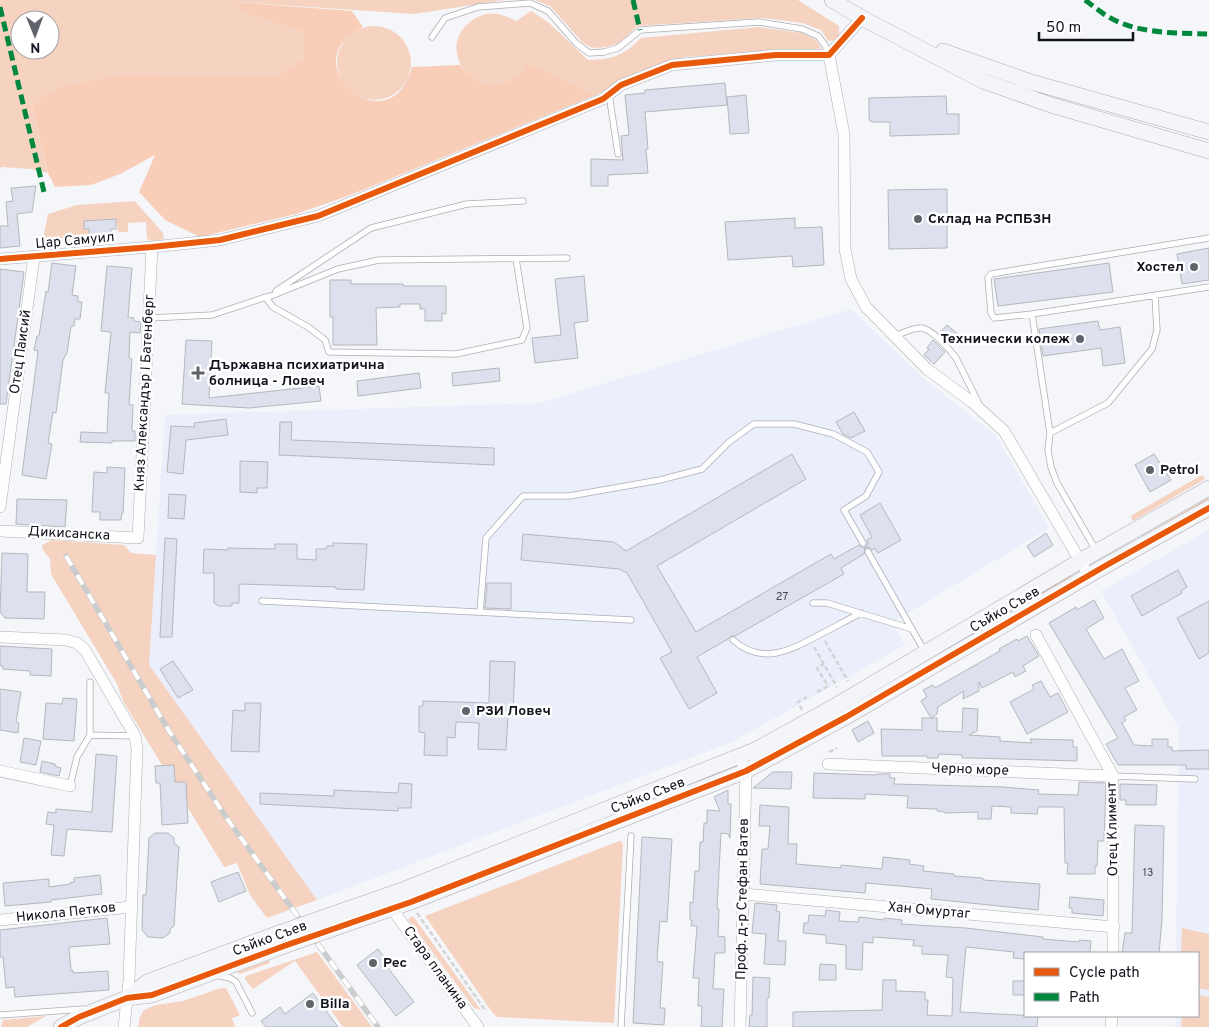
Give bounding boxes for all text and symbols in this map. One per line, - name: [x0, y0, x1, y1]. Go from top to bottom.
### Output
- north arrow: [10, 10, 60, 60]
- scale bar: [1039, 10, 1133, 42]
- text: 50 m: [1046, 19, 1081, 38]
- text: N: [30, 38, 40, 55]
- place label: Склад на РСПБЗН: [928, 211, 1051, 228]
- marker: Склад на РСПБЗН: [912, 213, 924, 225]
- street label: Цар Самуил: [35, 229, 115, 253]
- place label: Хостел: [1136, 259, 1184, 276]
- marker: Хостел: [1188, 261, 1200, 273]
- street label: Княз Александър I Батенберг: [131, 294, 159, 492]
- street label: Отец Паисий: [7, 309, 35, 395]
- place label: Технически колеж: [941, 331, 1070, 348]
- marker: Технически колеж: [1074, 333, 1086, 345]
- place label: Държавна психиатрична болница - Ловеч: [209, 357, 385, 390]
- marker: Държавна психиатрична болница - Ловеч: [191, 366, 205, 380]
- place label: Petrol: [1160, 462, 1199, 479]
- marker: Petrol: [1144, 464, 1156, 476]
- street label: Дикисанска: [28, 523, 110, 545]
- street label: Съйко Съев: [967, 583, 1043, 637]
- house number: 27: [776, 590, 788, 604]
- place label: РЗИ Ловеч: [476, 703, 551, 720]
- marker: РЗИ Ловеч: [460, 705, 472, 717]
- street label: Черно море: [931, 760, 1009, 780]
- street label: Съйко Съев: [609, 774, 687, 818]
- street label: Отец Климент: [1104, 782, 1122, 876]
- street label: Проф. д-р Стефан Ватев: [733, 818, 753, 980]
- house number: 13: [1143, 866, 1153, 880]
- street label: Никола Петков: [15, 899, 117, 927]
- street label: Хан Омуртаг: [887, 899, 971, 923]
- street label: Съйко Съев: [230, 918, 310, 960]
- street label: Стара планина: [399, 923, 471, 1013]
- legend: [1024, 952, 1199, 1017]
- place label: Рес: [383, 955, 407, 972]
- marker: Рес: [367, 957, 379, 969]
- text: Cycle path: [1069, 964, 1140, 983]
- text: Path: [1069, 989, 1100, 1008]
- place label: Billa: [320, 996, 350, 1013]
- marker: Billa: [304, 998, 316, 1010]

